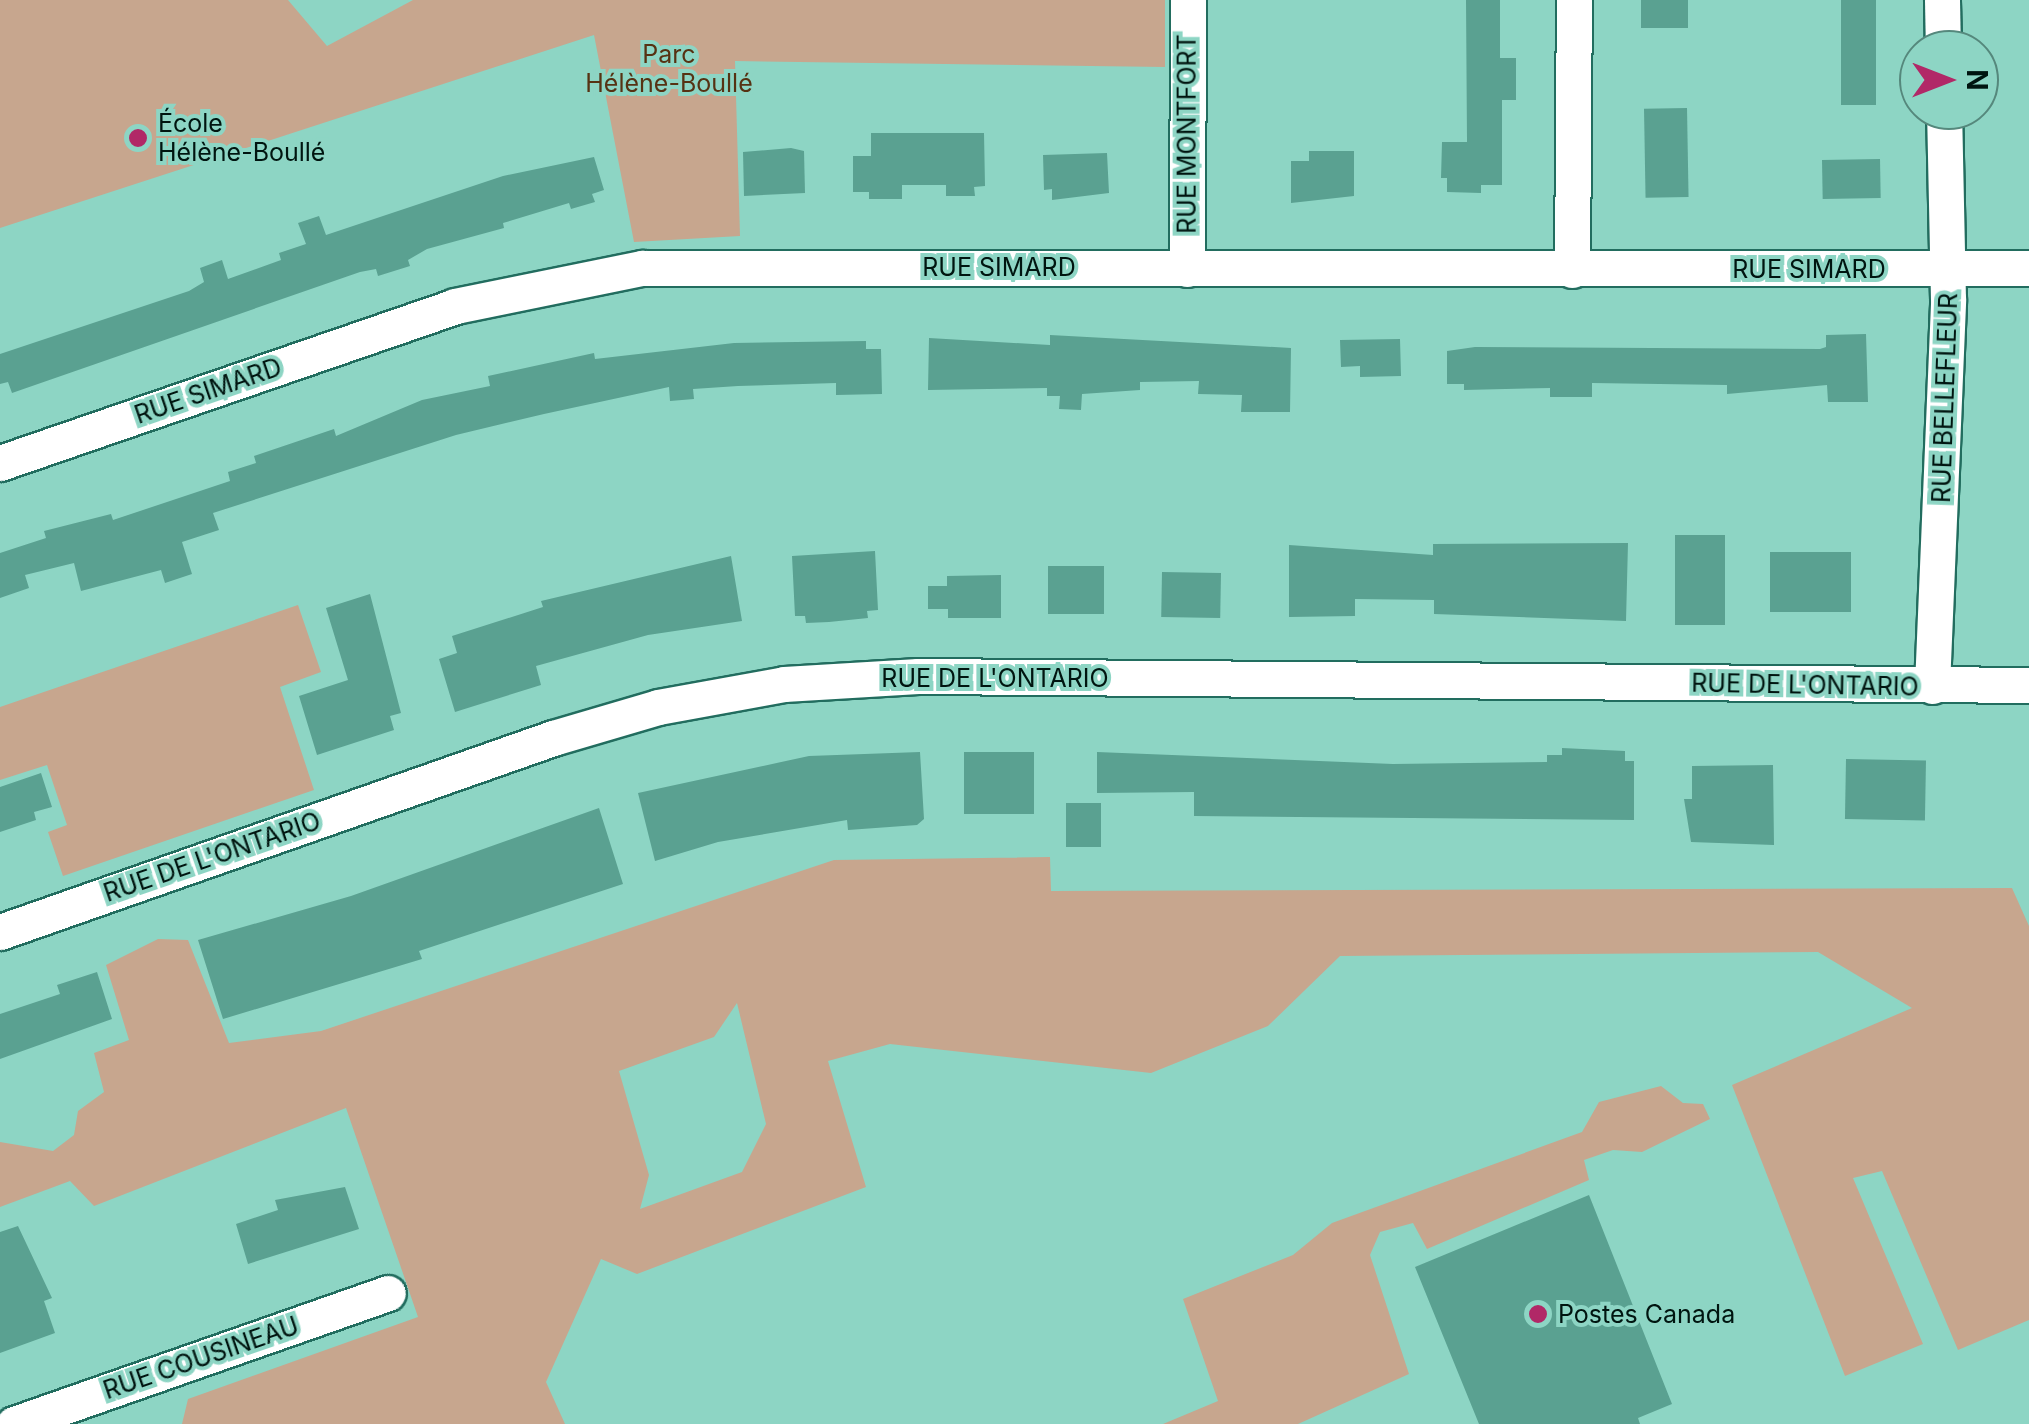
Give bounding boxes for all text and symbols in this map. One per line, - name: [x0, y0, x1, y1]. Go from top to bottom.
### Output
- north arrow: [1899, 30, 1999, 130]
- street label: RUE MONTFORT: [1172, 34, 1202, 234]
- park label: Parc Hélène-Boullé: [585, 40, 753, 99]
- text: N: [1960, 69, 1994, 91]
- place label: École Hélène-Boullé: [158, 109, 325, 168]
- marker: École Hélène-Boullé: [127, 127, 149, 149]
- street label: RUE SIMARD: [922, 252, 1076, 282]
- street label: RUE SIMARD: [1732, 254, 1886, 284]
- street label: RUE BELLEFLEUR: [1926, 293, 1964, 503]
- street label: RUE SIMARD: [131, 352, 285, 430]
- street label: RUE DE L'ONTARIO: [881, 663, 1109, 693]
- street label: RUE DE L'ONTARIO: [1691, 668, 1919, 702]
- street label: RUE DE L'ONTARIO: [100, 806, 324, 908]
- place label: Postes Canada: [1558, 1299, 1735, 1329]
- marker: Postes Canada: [1527, 1303, 1549, 1325]
- street label: RUE COUSINEAU: [99, 1310, 303, 1406]

